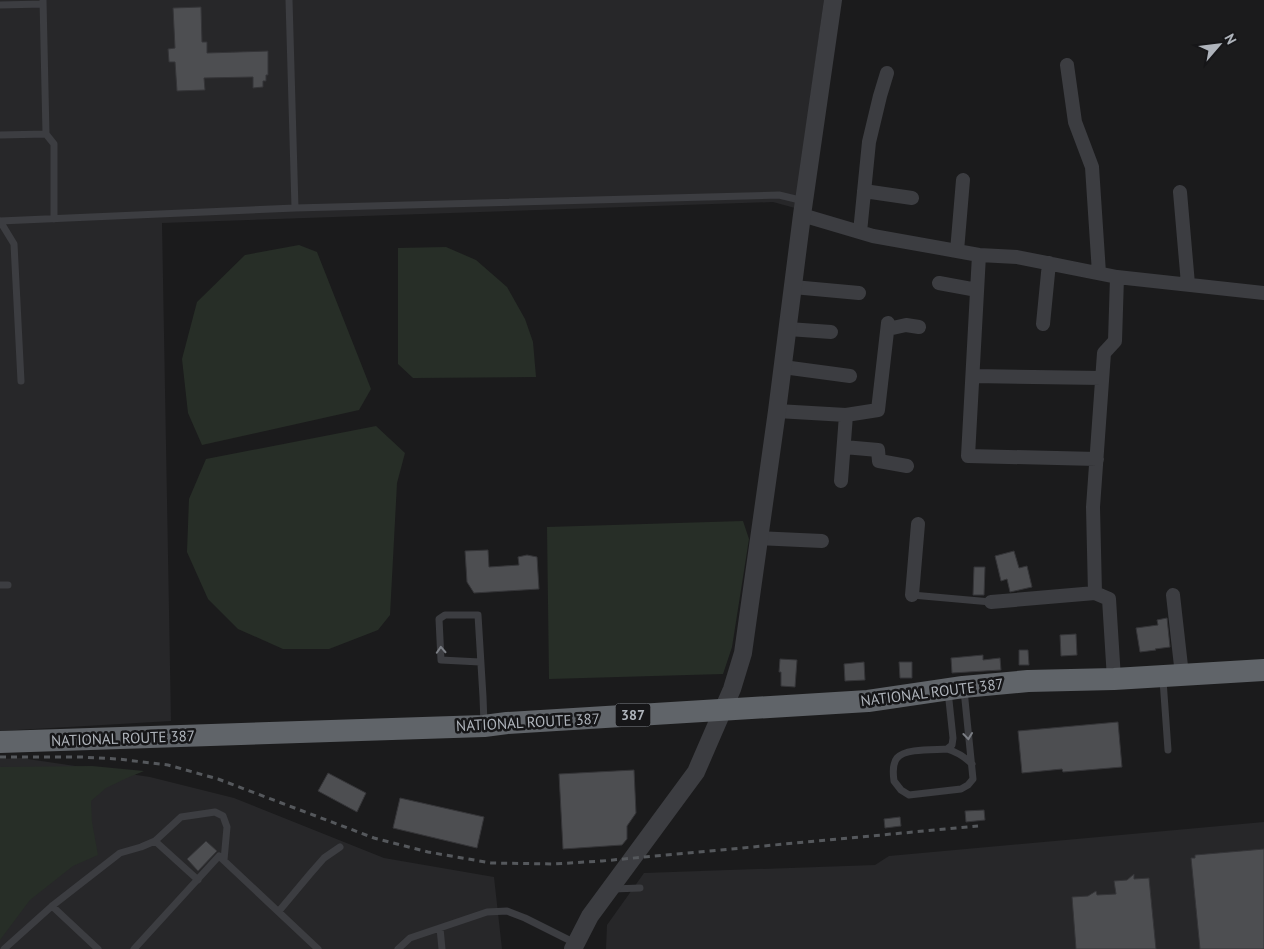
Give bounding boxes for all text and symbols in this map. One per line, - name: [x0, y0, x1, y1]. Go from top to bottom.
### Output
- north arrow: [1194, 20, 1244, 70]
- text: N: [1220, 31, 1241, 47]
- one-way arrow: [435, 646, 446, 654]
- street label: NATIONAL ROUTE 387: [859, 674, 1005, 710]
- road number: 387: [616, 704, 650, 726]
- street label: NATIONAL ROUTE 387: [456, 709, 600, 735]
- street label: NATIONAL ROUTE 387: [51, 726, 195, 750]
- one-way arrow: [962, 732, 973, 740]

